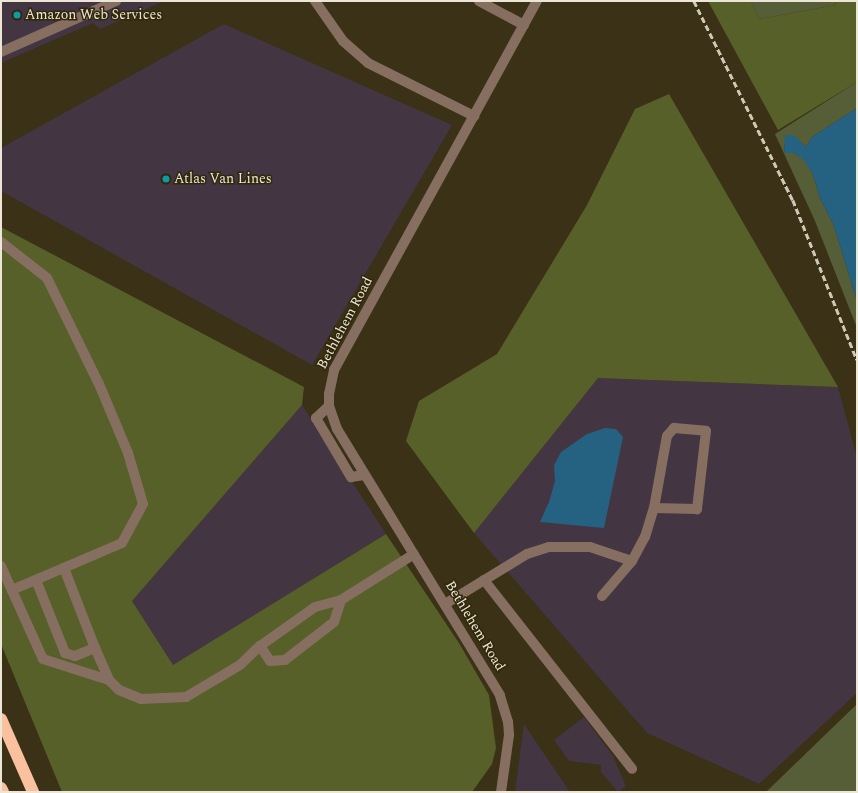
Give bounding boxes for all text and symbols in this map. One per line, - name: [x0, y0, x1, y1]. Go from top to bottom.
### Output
- place label: Amazon Web Services: [25, 7, 162, 23]
- marker: Amazon Web Services: [12, 10, 22, 20]
- place label: Atlas Van Lines: [174, 171, 272, 187]
- marker: Atlas Van Lines: [161, 174, 171, 184]
- street label: Bethlehem Road: [314, 274, 376, 372]
- street label: Bethlehem Road: [441, 578, 509, 674]

